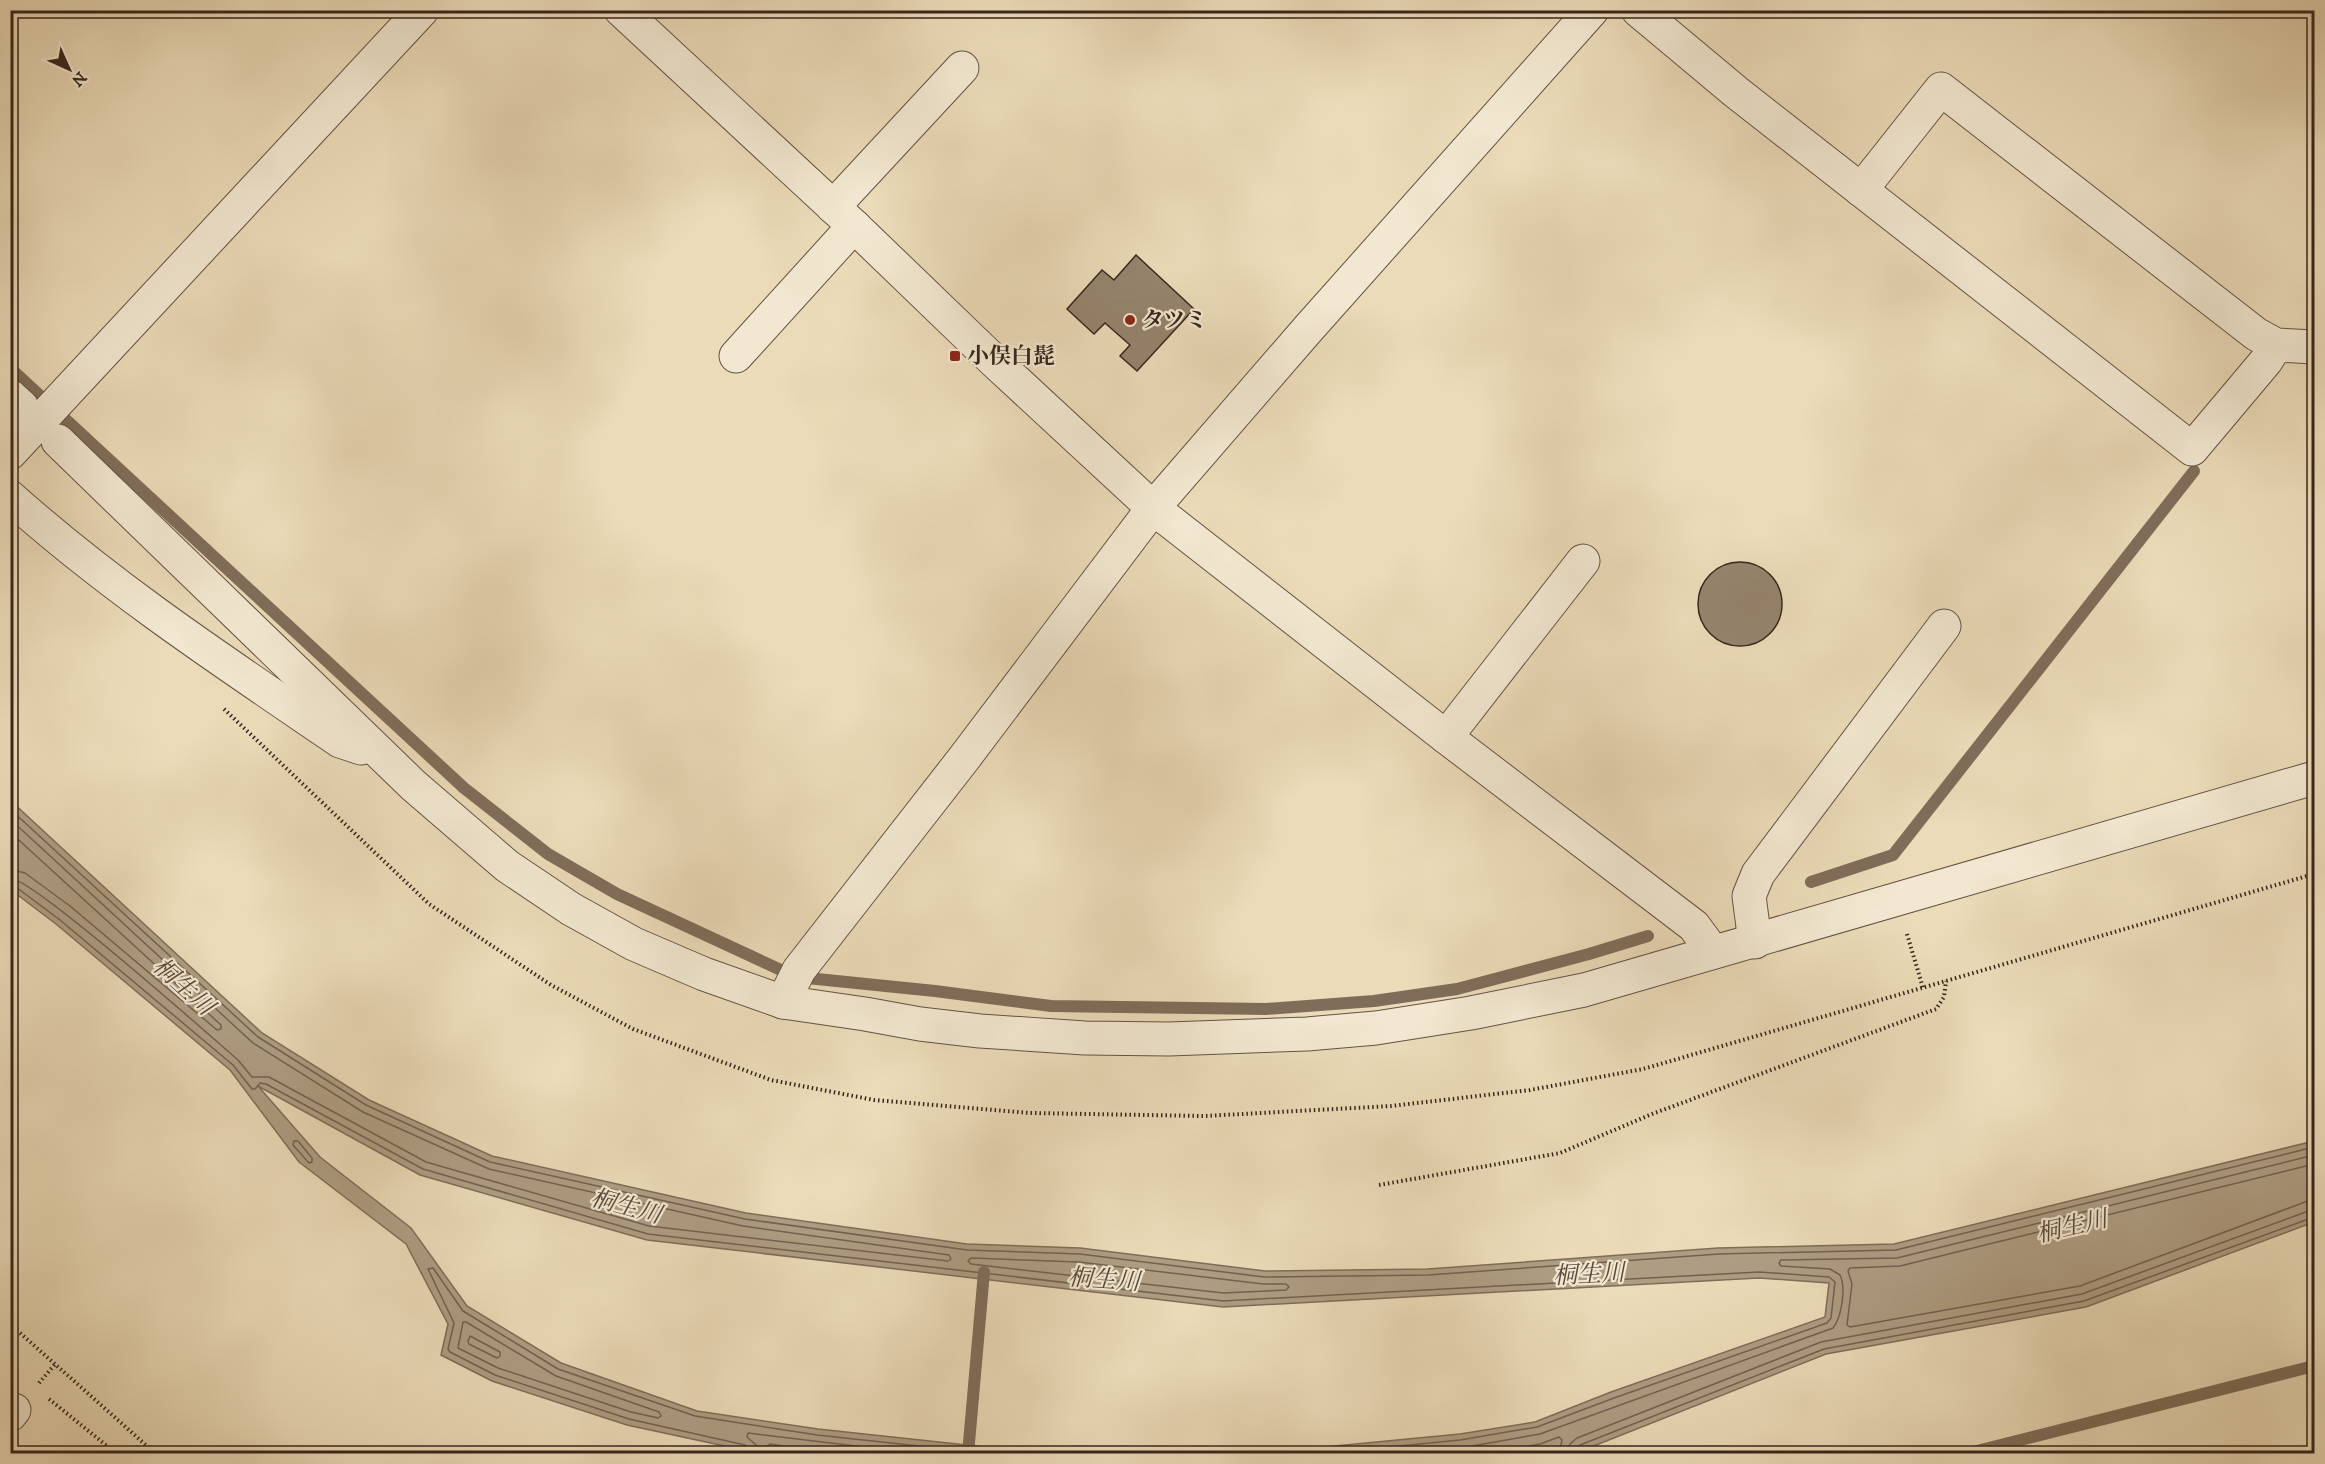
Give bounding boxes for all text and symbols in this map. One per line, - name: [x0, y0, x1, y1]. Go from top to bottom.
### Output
- north arrow: [39, 39, 99, 99]
- text: N: [67, 67, 91, 91]
- place label: タツミ: [1142, 307, 1207, 334]
- marker: タツミ: [1123, 313, 1137, 327]
- place label: 小俣白髭: [967, 343, 1055, 370]
- marker: 小俣白髭: [948, 349, 962, 363]
- water label: 桐生川: [146, 952, 222, 1024]
- water label: 桐生川: [587, 1183, 668, 1232]
- water label: 桐生川: [2034, 1204, 2113, 1250]
- water label: 桐生川: [1552, 1258, 1629, 1292]
- water label: 桐生川: [1067, 1263, 1144, 1298]

